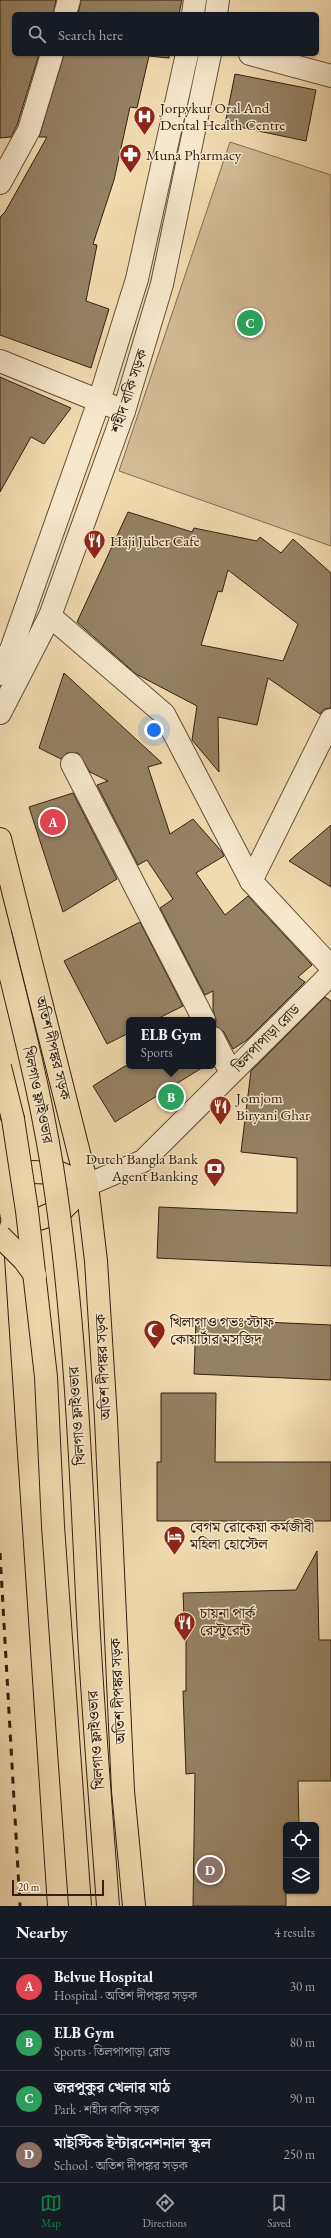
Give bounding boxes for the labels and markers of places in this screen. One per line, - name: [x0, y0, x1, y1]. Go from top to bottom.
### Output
- place label: Jorpykur Oral And Dental Health Centre: [158, 98, 286, 134]
- hospital icon: Jorpykur Oral And Dental Health Centre: [132, 104, 158, 137]
- pharmacy icon: Muna Pharmacy: [118, 142, 144, 175]
- place label: Muna Pharmacy: [146, 145, 242, 164]
- pin: C: [237, 308, 263, 338]
- restaurant icon: Haji Juber Cafe: [82, 528, 108, 561]
- place label: Haji Juber Cafe: [110, 531, 200, 550]
- pin: A: [40, 807, 66, 837]
- pin: B: [158, 1082, 184, 1112]
- place label: Jomjom Biryani Ghar: [234, 1088, 310, 1124]
- restaurant icon: Jomjom Biryani Ghar: [207, 1094, 233, 1127]
- place label: Dutch Bangla Bank Agent Banking: [86, 1149, 199, 1185]
- bank icon: Dutch Bangla Bank Agent Banking: [201, 1155, 227, 1188]
- place label: খিলাগাও গভঃ স্টাফ কোয়ার্টার মসজিদ: [169, 1312, 275, 1348]
- mosque icon: খিলাগাও গভঃ স্টাফ কোয়ার্টার মসজিদ: [141, 1318, 167, 1351]
- place label: বেগম রোকেয়া কর্মজীবী মহিলা হোস্টেল: [189, 1517, 314, 1553]
- hotel icon: বেগম রোকেয়া কর্মজীবী মহিলা হোস্টেল: [162, 1523, 188, 1556]
- place label: চায়না পার্ক রেস্টুরেন্ট: [199, 1603, 256, 1639]
- restaurant icon: চায়না পার্ক রেস্টুরেন্ট: [172, 1609, 198, 1642]
- pin: D: [197, 1855, 223, 1885]

